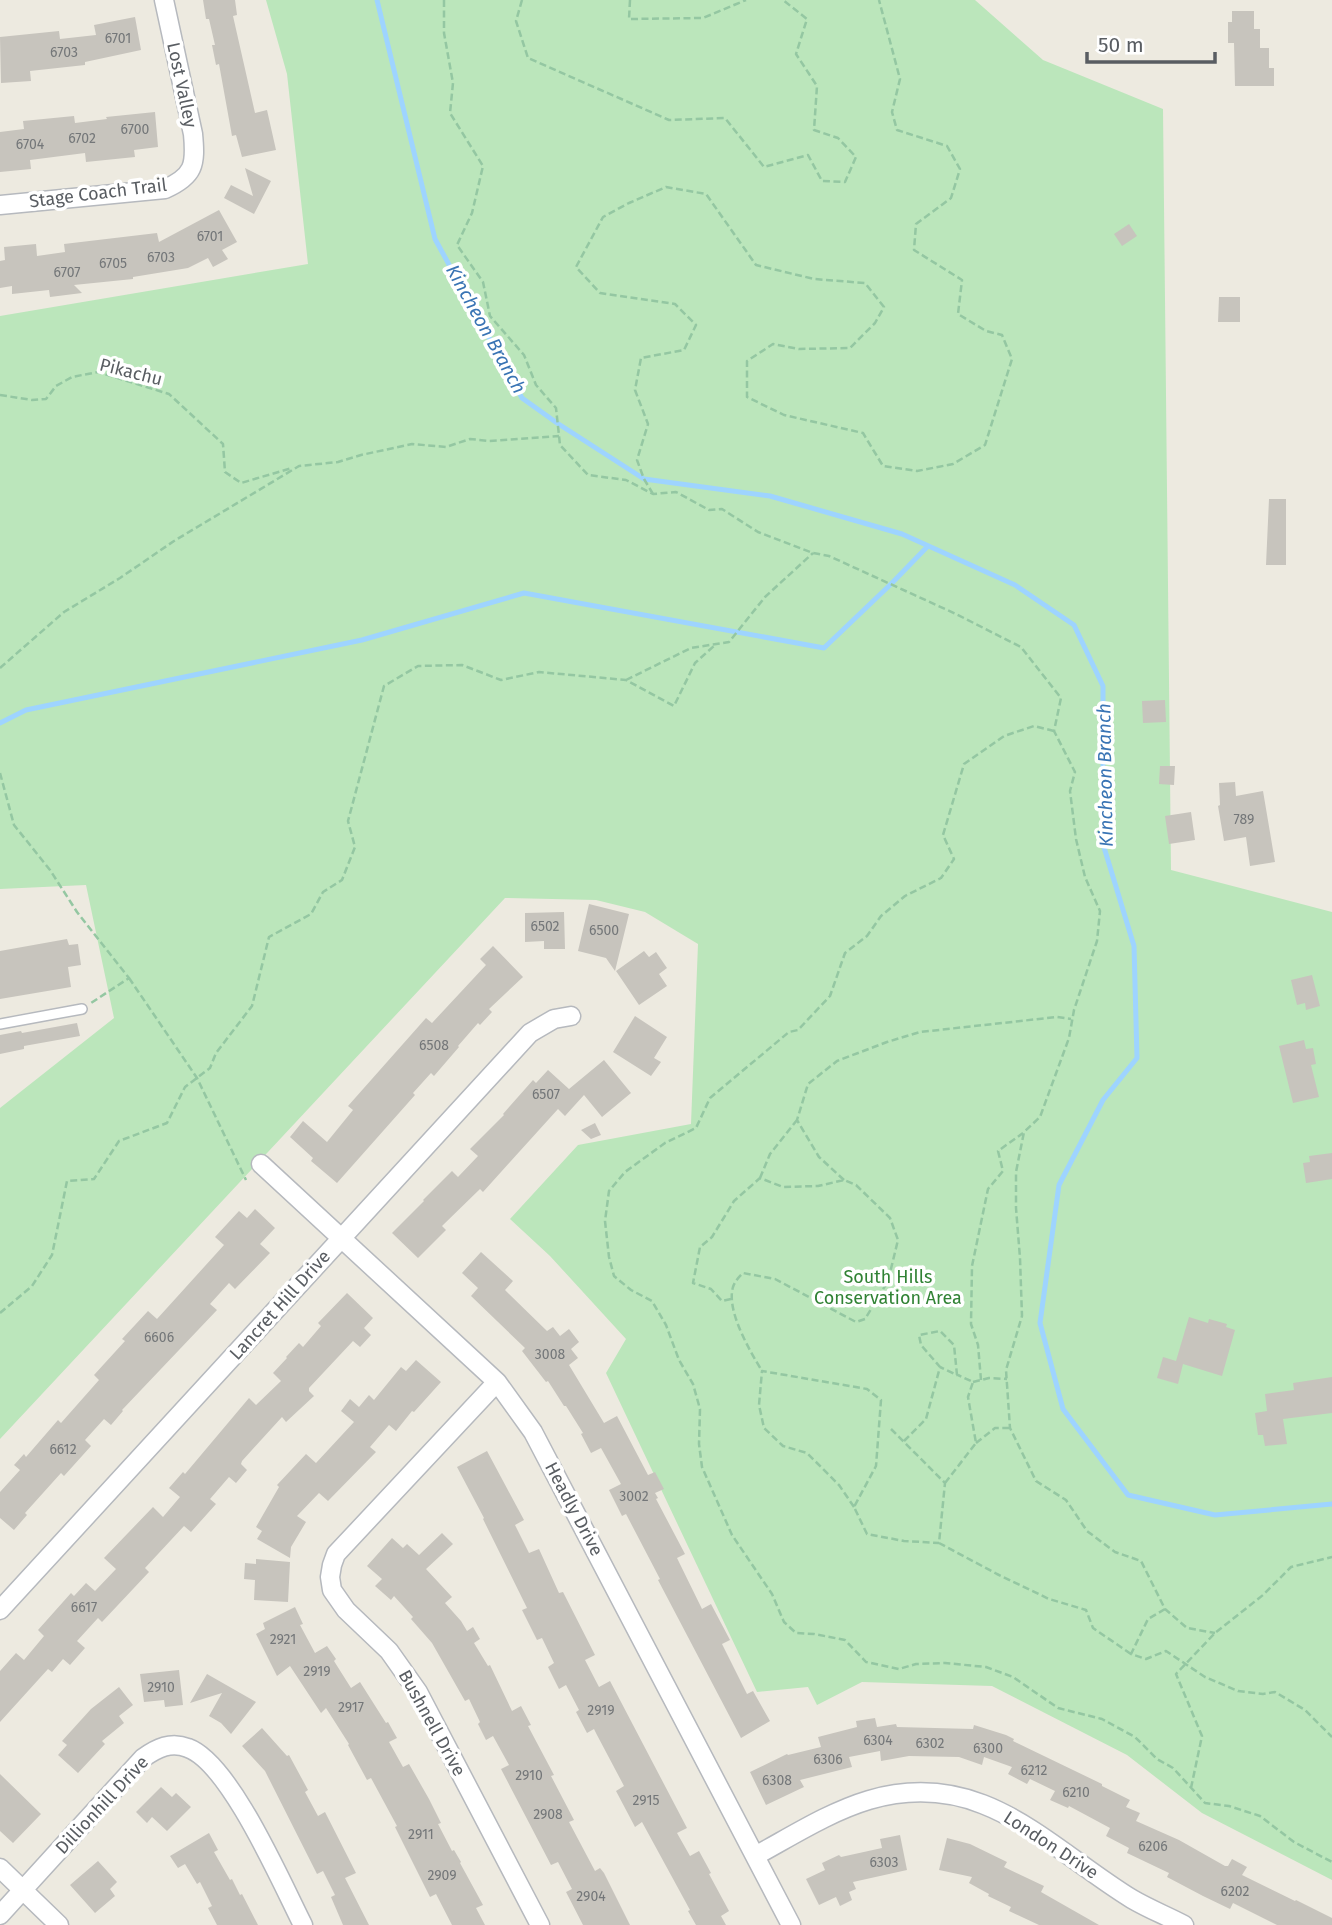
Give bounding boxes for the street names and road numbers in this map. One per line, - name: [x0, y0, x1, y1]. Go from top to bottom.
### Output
- street label: Lost Valley: [162, 40, 202, 130]
- street label: Stage Coach Trail: [28, 174, 168, 212]
- street label: Pikachu: [97, 354, 165, 390]
- street label: Lancret Hill Drive: [225, 1246, 335, 1364]
- street label: Headly Drive: [540, 1458, 608, 1560]
- street label: Bushnell Drive: [394, 1666, 470, 1780]
- street label: Dillionhill Drive: [51, 1751, 153, 1859]
- street label: London Drive: [1000, 1806, 1102, 1884]

